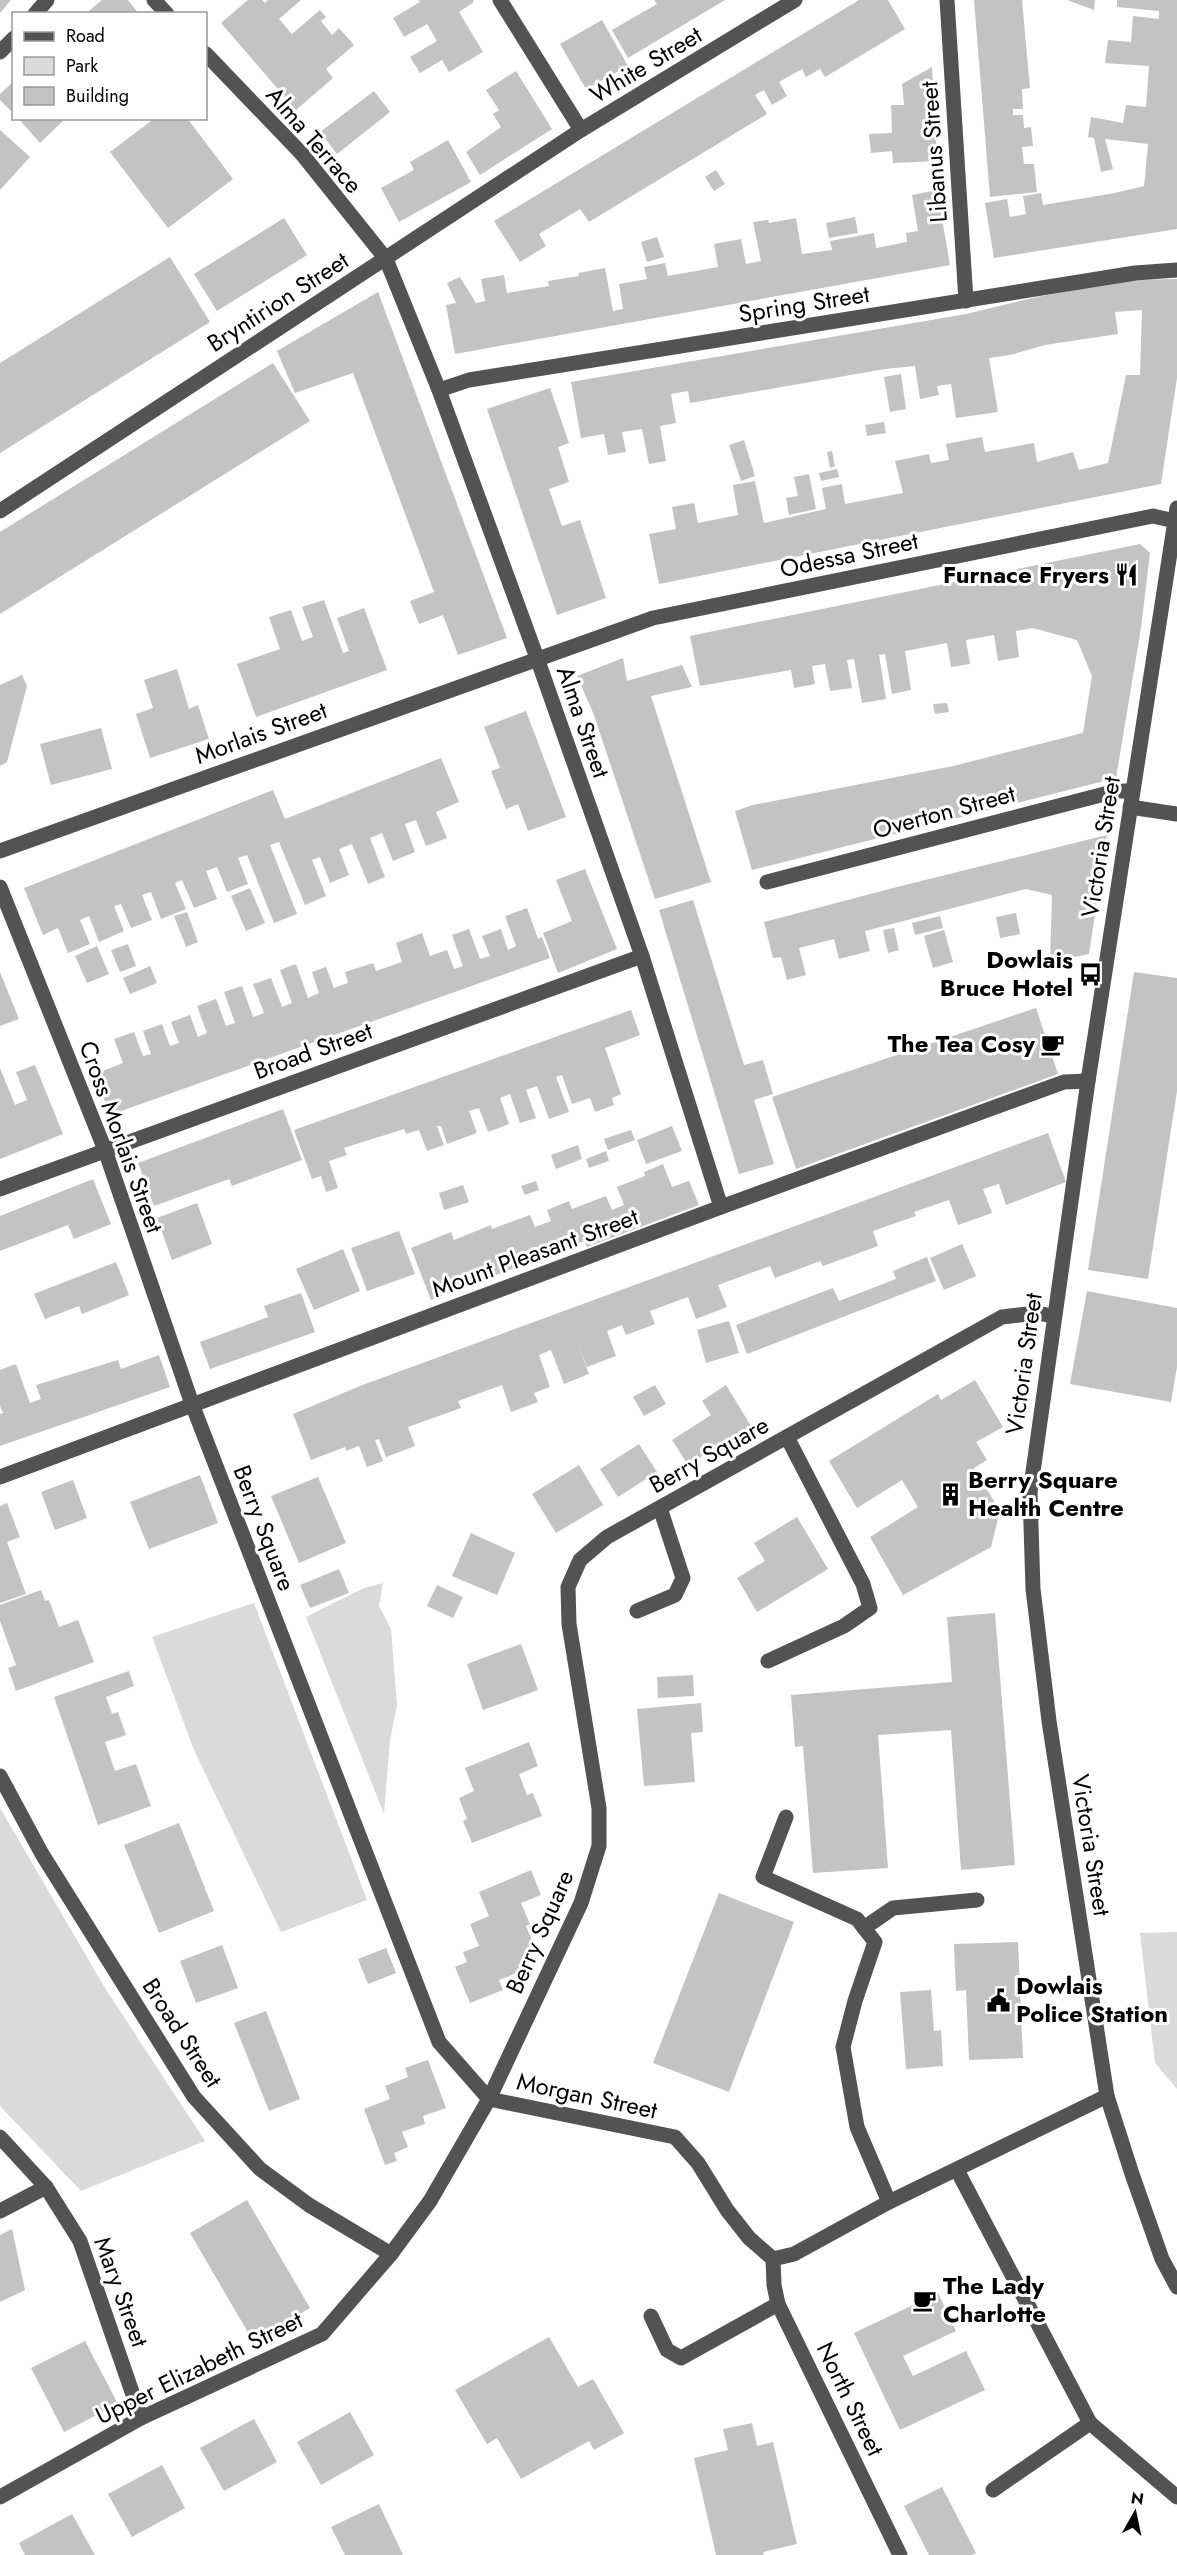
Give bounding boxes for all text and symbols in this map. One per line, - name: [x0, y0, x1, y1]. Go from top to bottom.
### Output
- legend: [12, 12, 207, 120]
- street label: White Street: [583, 17, 709, 112]
- text: Road: [66, 23, 105, 49]
- text: Park: [66, 53, 98, 79]
- street label: Alma Terrace: [258, 78, 371, 201]
- street label: Libanus Street: [911, 80, 956, 224]
- text: Building: [66, 83, 129, 109]
- street label: Bryntirion Street: [200, 243, 355, 360]
- street label: Spring Street: [736, 276, 872, 331]
- street label: Odessa Street: [777, 523, 921, 586]
- place label: Furnace Fryers: [943, 557, 1109, 592]
- restaurant icon: Furnace Fryers: [1114, 562, 1140, 588]
- street label: Alma Street: [548, 661, 619, 783]
- street label: Morlais Street: [190, 692, 332, 773]
- street label: Victoria Street: [1072, 773, 1129, 920]
- street label: Overton Street: [869, 776, 1019, 847]
- place label: Dowlais Bruce Hotel: [940, 942, 1073, 1005]
- bus stop icon: Dowlais Bruce Hotel: [1078, 961, 1104, 987]
- street label: Broad Street: [249, 1013, 377, 1088]
- place label: The Tea Cosy: [888, 1026, 1035, 1061]
- cafe icon: The Tea Cosy: [1040, 1031, 1066, 1057]
- street label: Cross Morlais Street: [70, 1036, 173, 1238]
- street label: Mount Pleasant Street: [427, 1199, 643, 1306]
- street label: Victoria Street: [996, 1291, 1051, 1437]
- street label: Berry Square: [643, 1407, 775, 1502]
- street label: Berry Square: [224, 1460, 304, 1596]
- place label: Berry Square Health Centre: [968, 1462, 1124, 1525]
- building icon: Berry Square Health Centre: [937, 1481, 963, 1507]
- street label: Victoria Street: [1063, 1772, 1120, 1918]
- street label: Berry Square: [497, 1864, 582, 1999]
- place label: Dowlais Police Station: [1016, 1968, 1168, 2031]
- street label: Broad Street: [134, 1971, 231, 2094]
- public building icon: Dowlais Police Station: [985, 1987, 1011, 2013]
- street label: Morgan Street: [514, 2064, 661, 2128]
- street label: Mary Street: [85, 2232, 158, 2352]
- place label: The Lady Charlotte: [943, 2268, 1046, 2331]
- cafe icon: The Lady Charlotte: [912, 2287, 938, 2313]
- street label: Upper Elizabeth Street: [89, 2302, 308, 2433]
- street label: North Street: [808, 2336, 893, 2462]
- north arrow: [1105, 2483, 1165, 2543]
- text: N: [1129, 2486, 1145, 2511]

